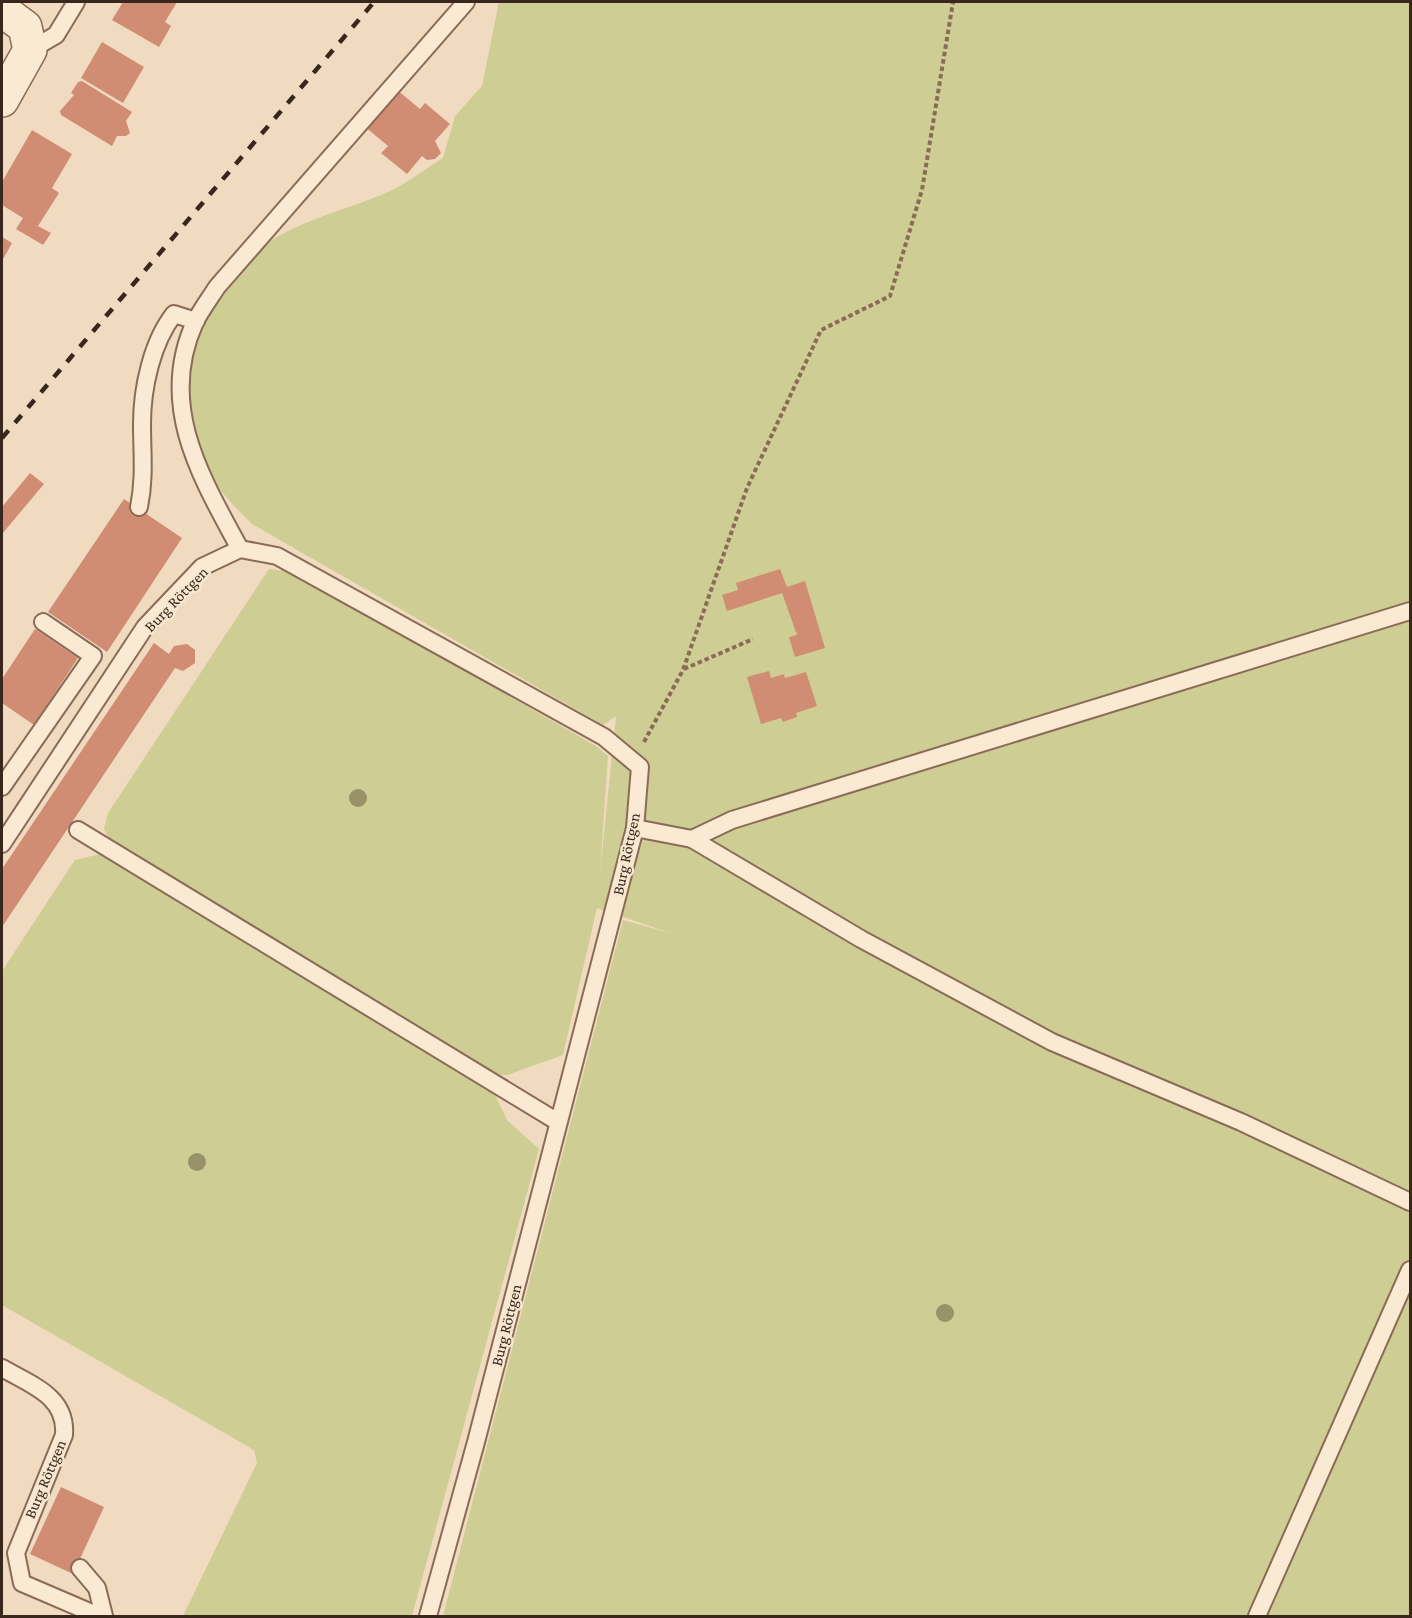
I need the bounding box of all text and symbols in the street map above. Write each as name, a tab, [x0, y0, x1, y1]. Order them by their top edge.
street label: Burg Röttgen	[141, 563, 212, 636]
street label: Burg Röttgen	[609, 811, 644, 897]
street label: Burg Röttgen	[488, 1282, 525, 1368]
street label: Burg Röttgen	[21, 1437, 70, 1521]

